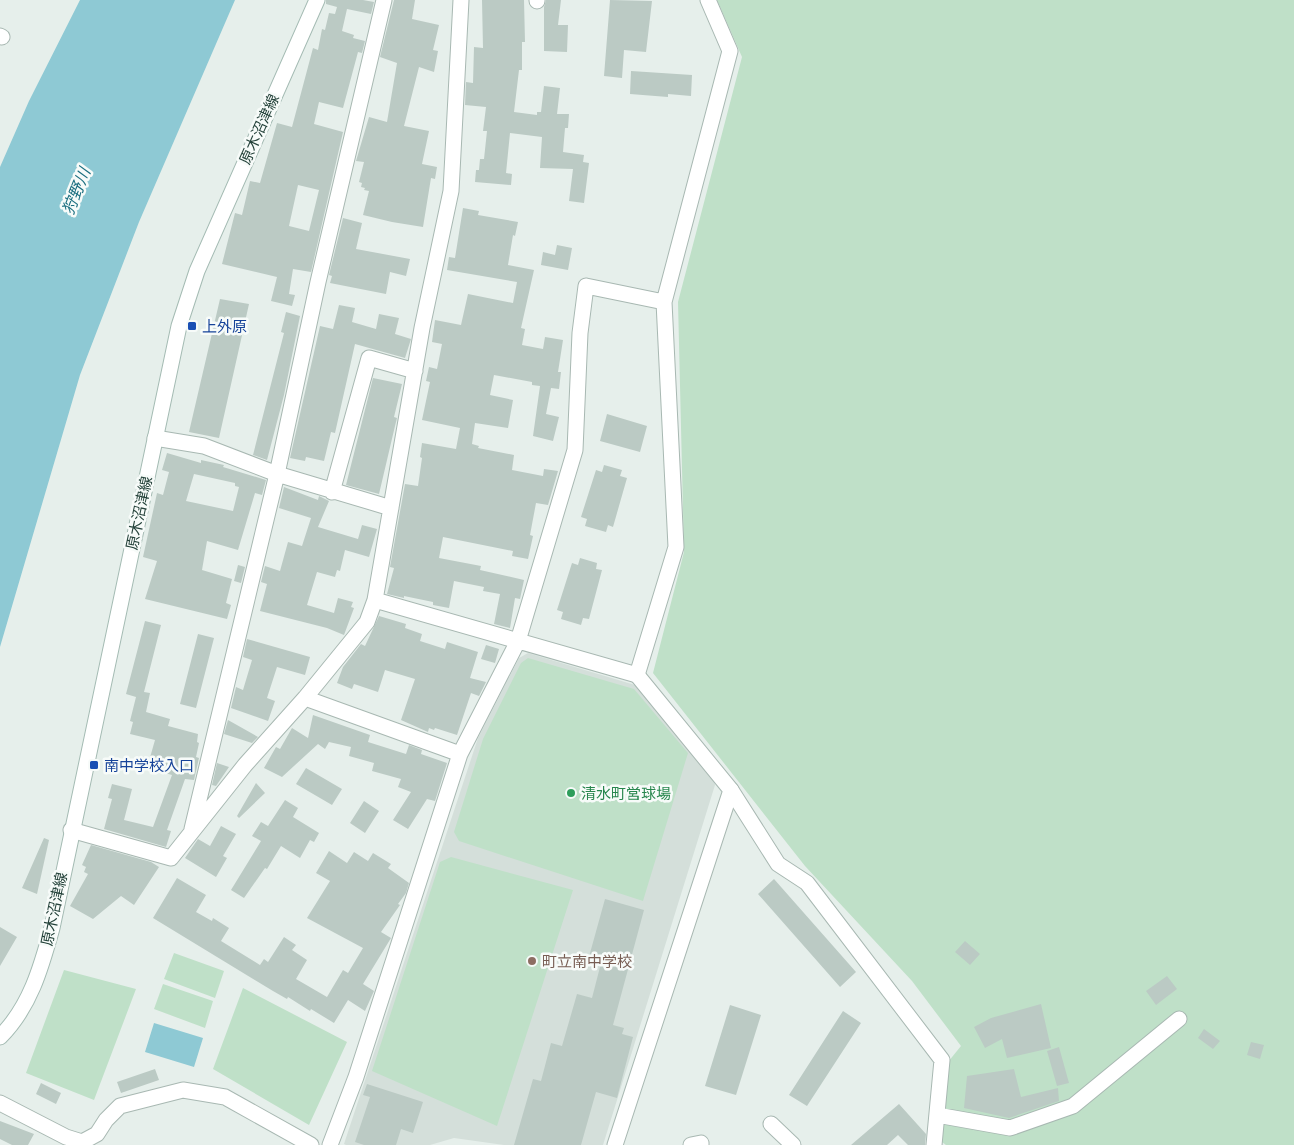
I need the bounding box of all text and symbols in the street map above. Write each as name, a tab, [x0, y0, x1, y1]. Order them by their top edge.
street label: 原木沼津線	[235, 91, 283, 167]
water label: 狩野川	[58, 163, 95, 217]
place label: 上外原	[202, 317, 247, 336]
marker: 上外原	[186, 320, 198, 332]
street label: 原木沼津線	[122, 474, 156, 552]
place label: 南中学校入口	[104, 756, 194, 775]
marker: 南中学校入口	[88, 759, 100, 771]
place label: 清水町営球場	[581, 784, 671, 803]
marker: 清水町営球場	[565, 787, 577, 799]
street label: 原木沼津線	[37, 870, 71, 948]
place label: 町立南中学校	[542, 952, 632, 971]
marker: 町立南中学校	[526, 955, 538, 967]

